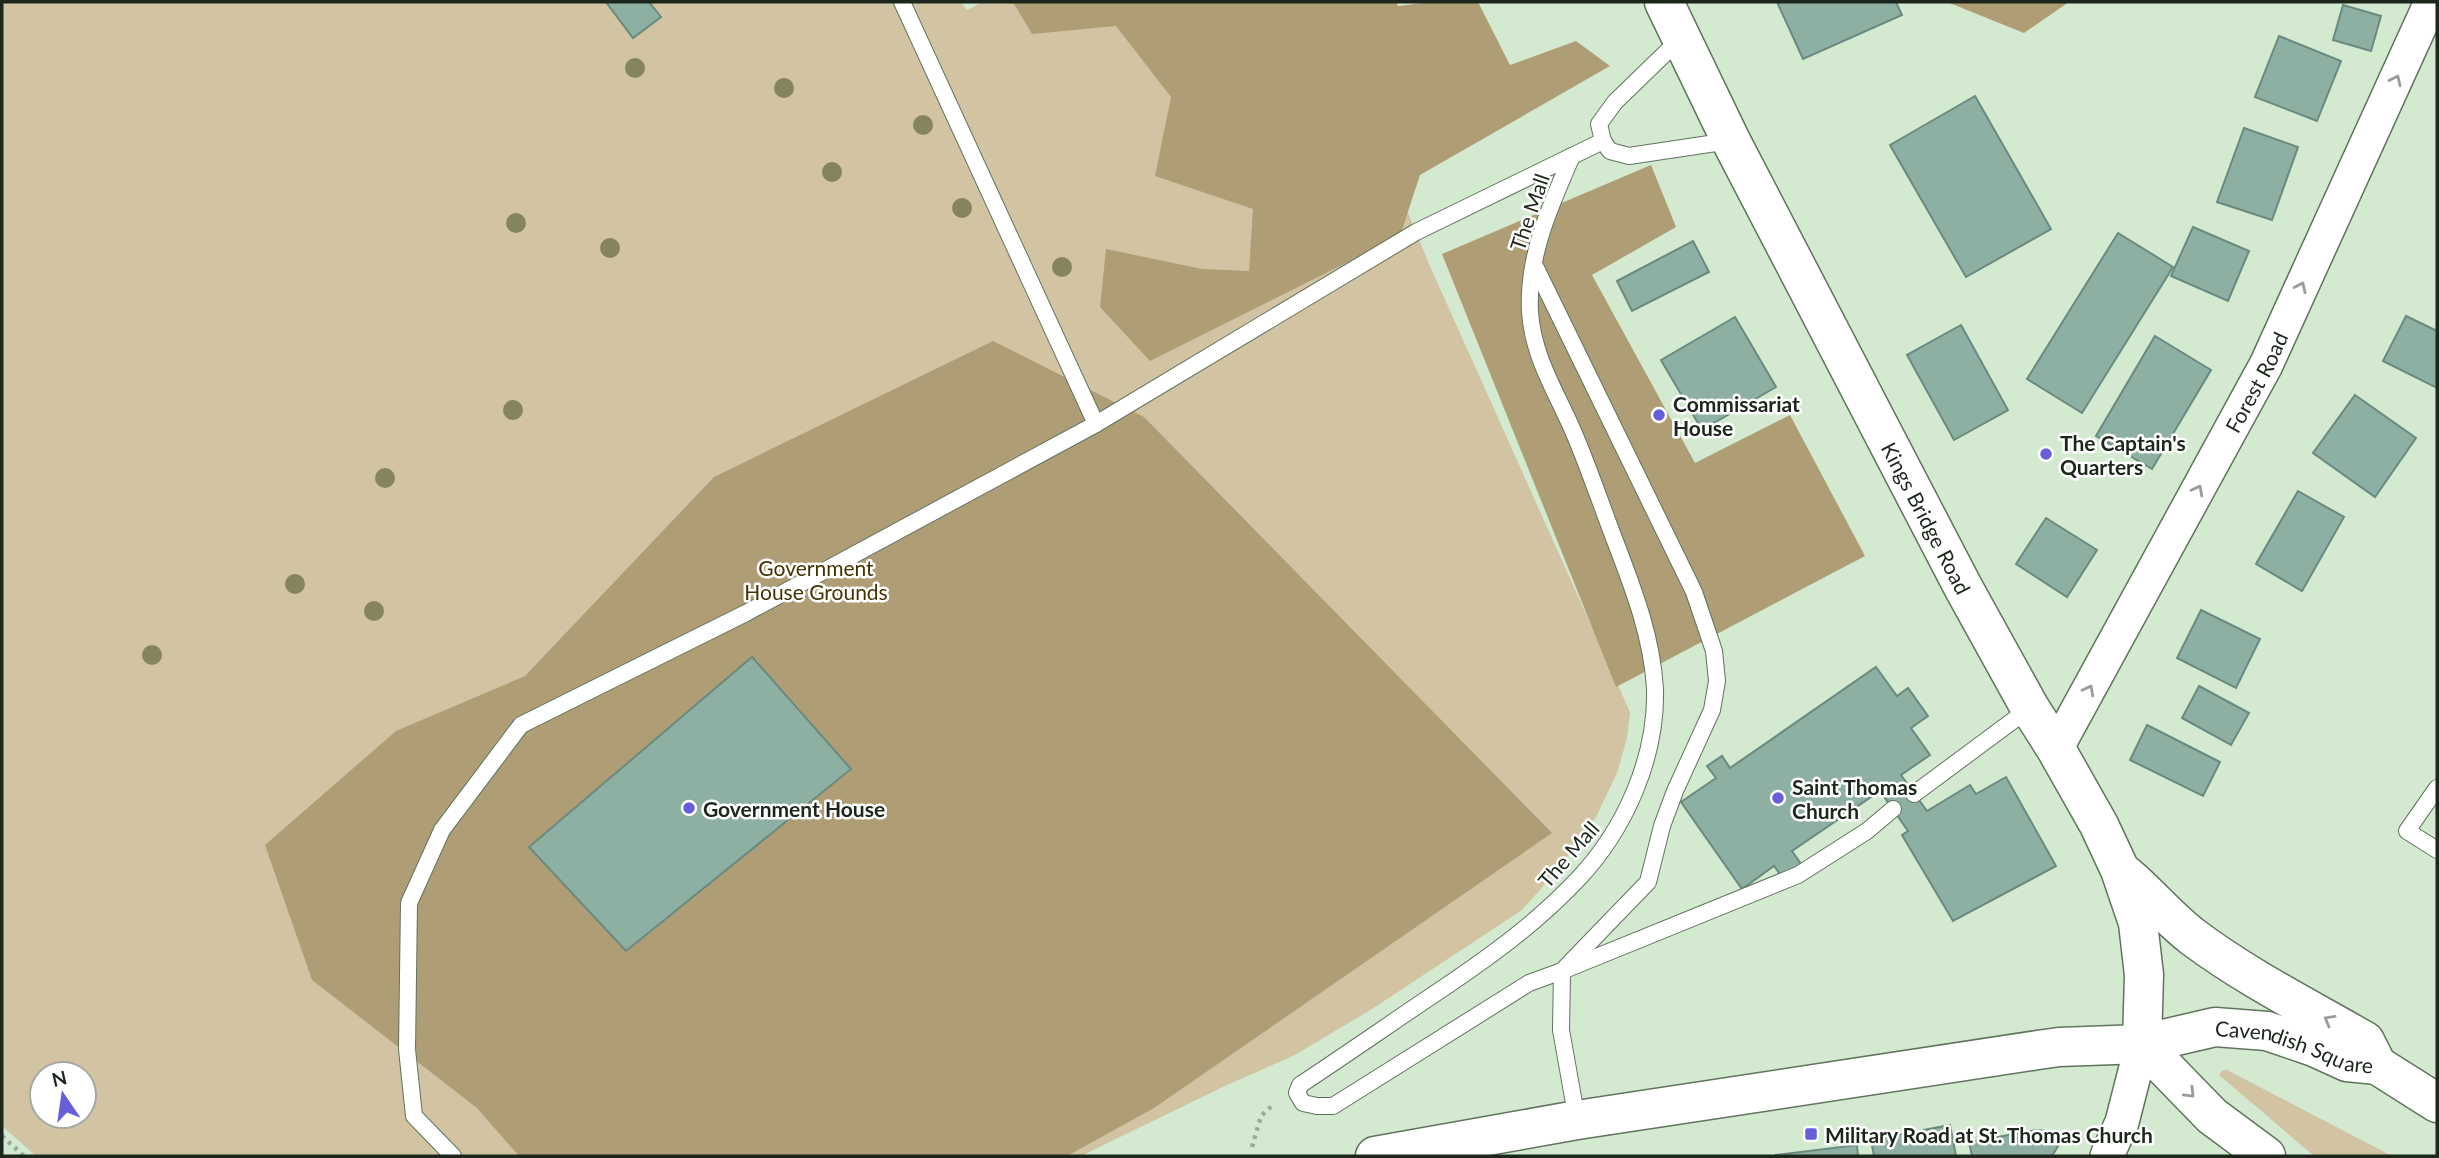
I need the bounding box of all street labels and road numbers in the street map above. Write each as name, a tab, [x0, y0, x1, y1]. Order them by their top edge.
street label: The Mall	[1504, 170, 1554, 254]
street label: Forest Road	[2219, 328, 2292, 436]
street label: Kings Bridge Road	[1877, 438, 1977, 598]
street label: The Mall	[1532, 816, 1604, 892]
street label: Cavendish Square	[2214, 1015, 2374, 1077]

